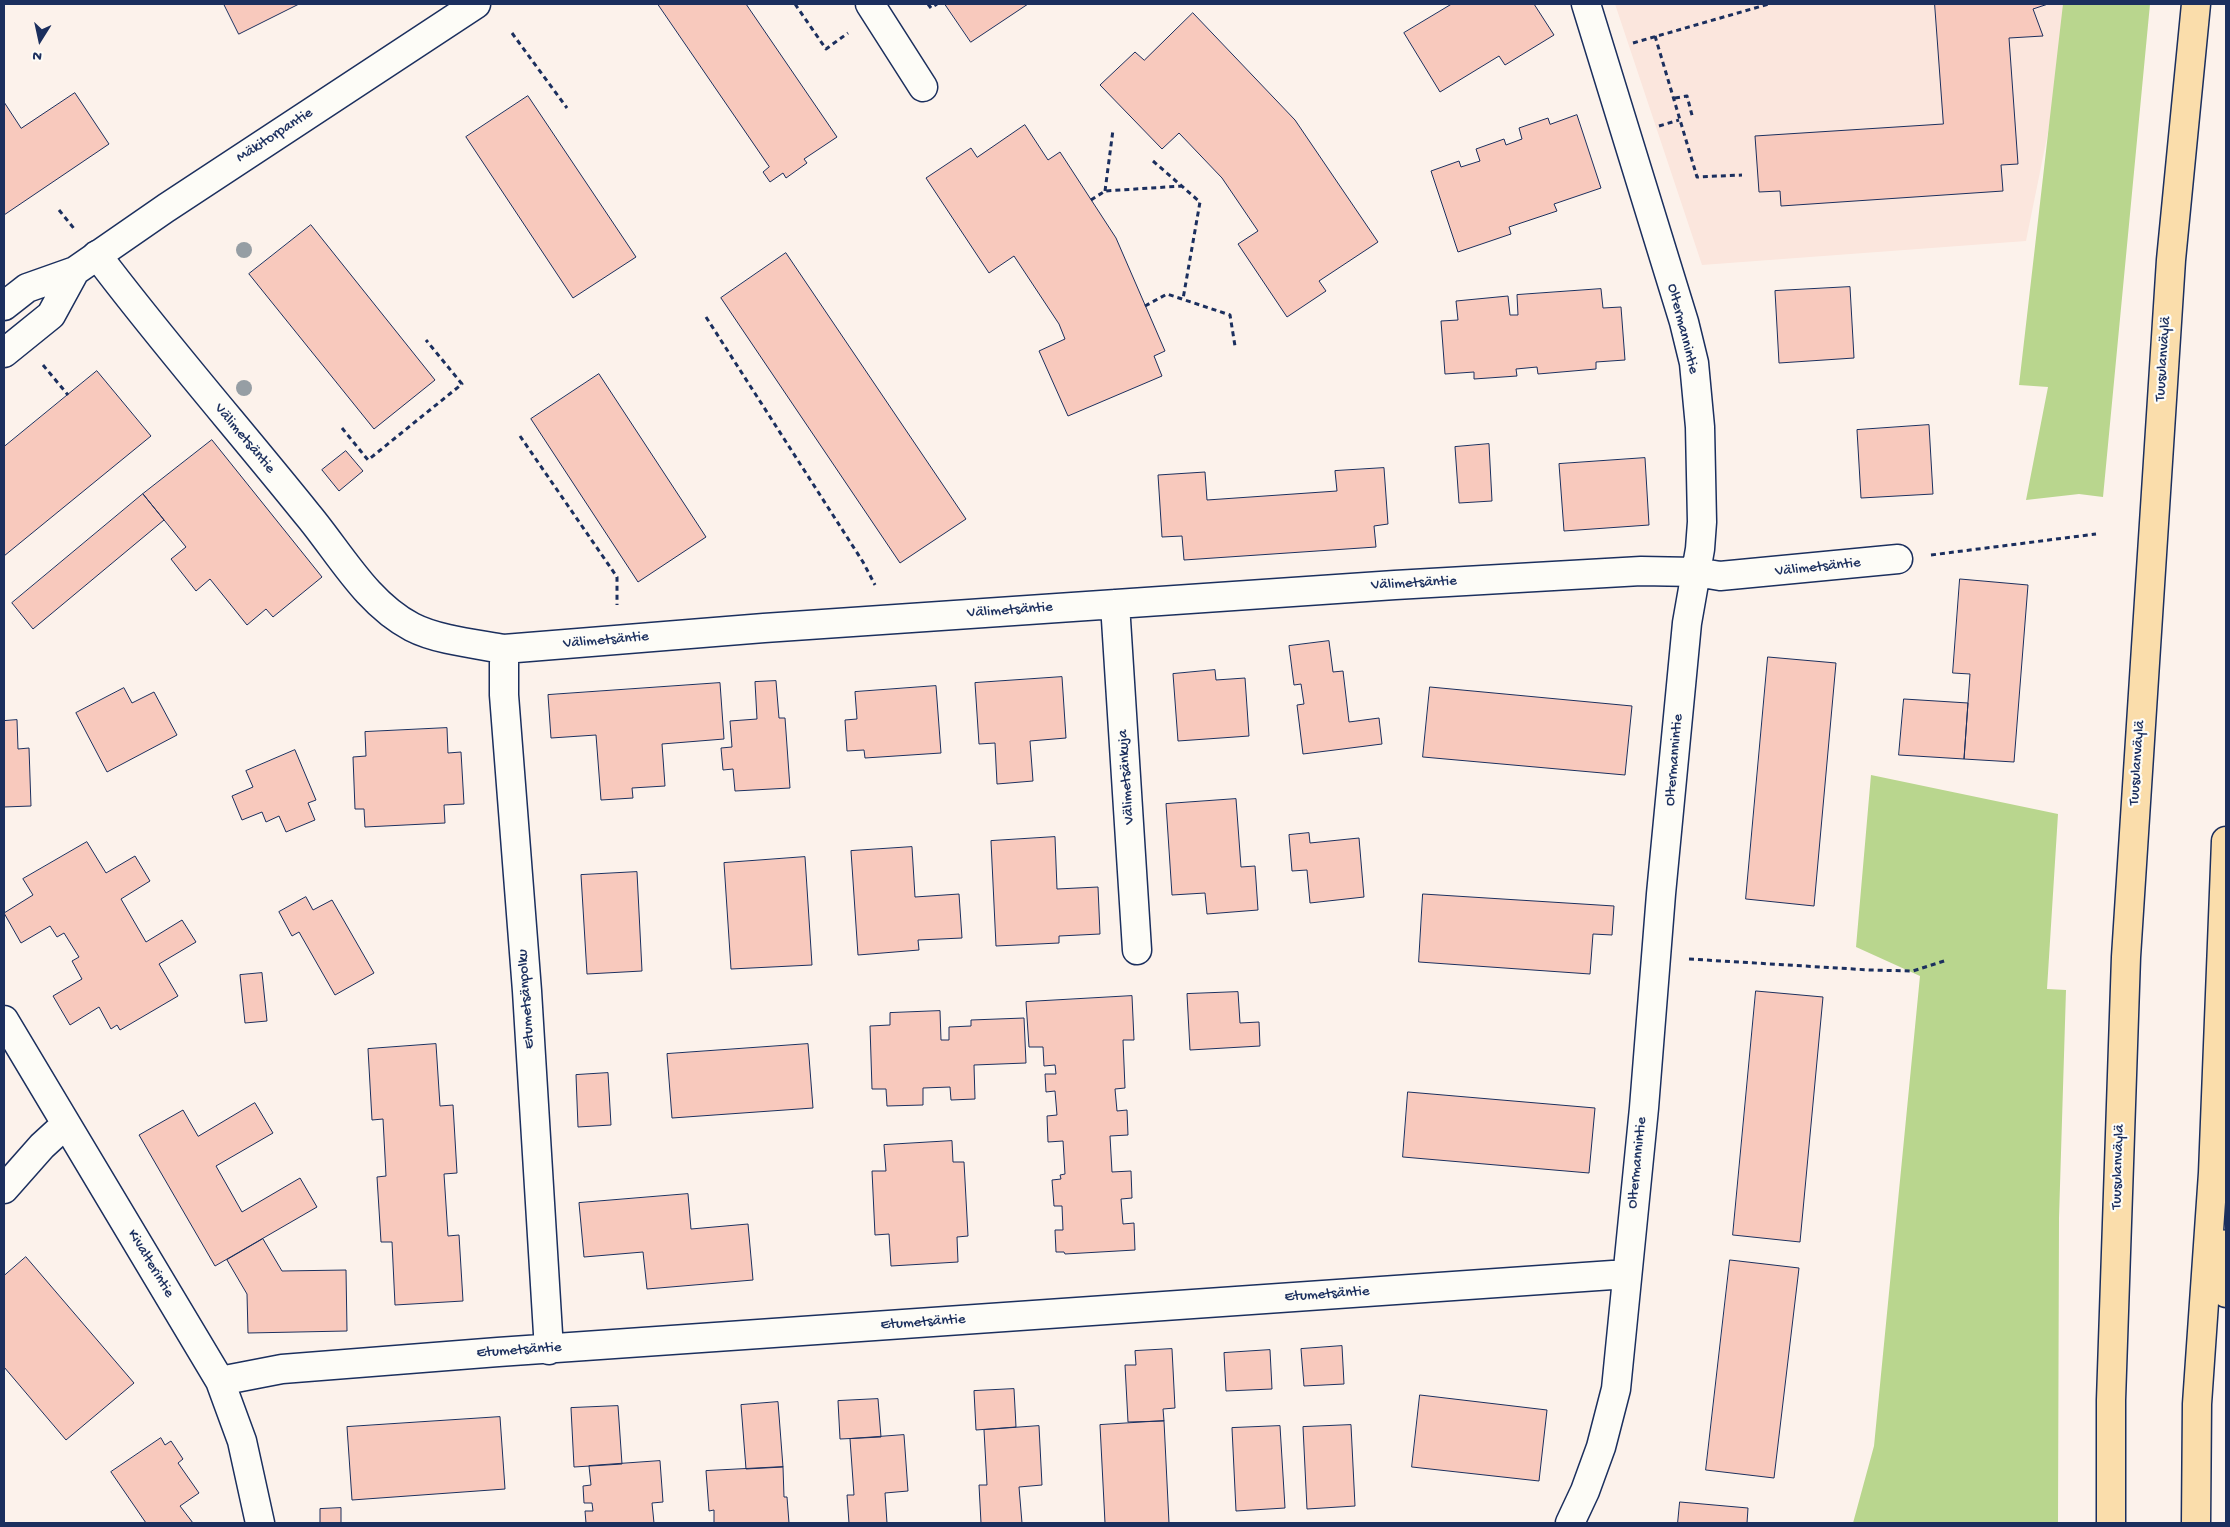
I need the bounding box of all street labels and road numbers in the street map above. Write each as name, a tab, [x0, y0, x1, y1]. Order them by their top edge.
street label: Mäkitorpantie	[233, 105, 317, 167]
street label: Oltermannintie	[1662, 282, 1702, 376]
street label: Tuusulanväylä	[2152, 316, 2176, 402]
street label: Välimetsäntie	[210, 400, 278, 478]
street label: Välimetsäntie	[1774, 555, 1862, 581]
street label: Välimetsäntie	[1371, 573, 1457, 595]
street label: Välimetsäntie	[967, 599, 1053, 623]
street label: Välimetsäntie	[562, 628, 650, 654]
street label: Oltermannintie	[1662, 713, 1688, 807]
street label: Tuusulanväylä	[2126, 720, 2150, 806]
street label: Välimetsänkuja	[1115, 729, 1139, 825]
street label: Etumetsänpolku	[515, 948, 539, 1050]
street label: Oltermannintie	[1624, 1116, 1652, 1210]
street label: Tuusulanväylä	[2109, 1124, 2129, 1210]
street label: Kivalterintie	[123, 1227, 177, 1301]
street label: Etumetsäntie	[1284, 1283, 1370, 1307]
street label: Etumetsäntie	[880, 1311, 966, 1335]
street label: Etumetsäntie	[476, 1339, 562, 1363]

